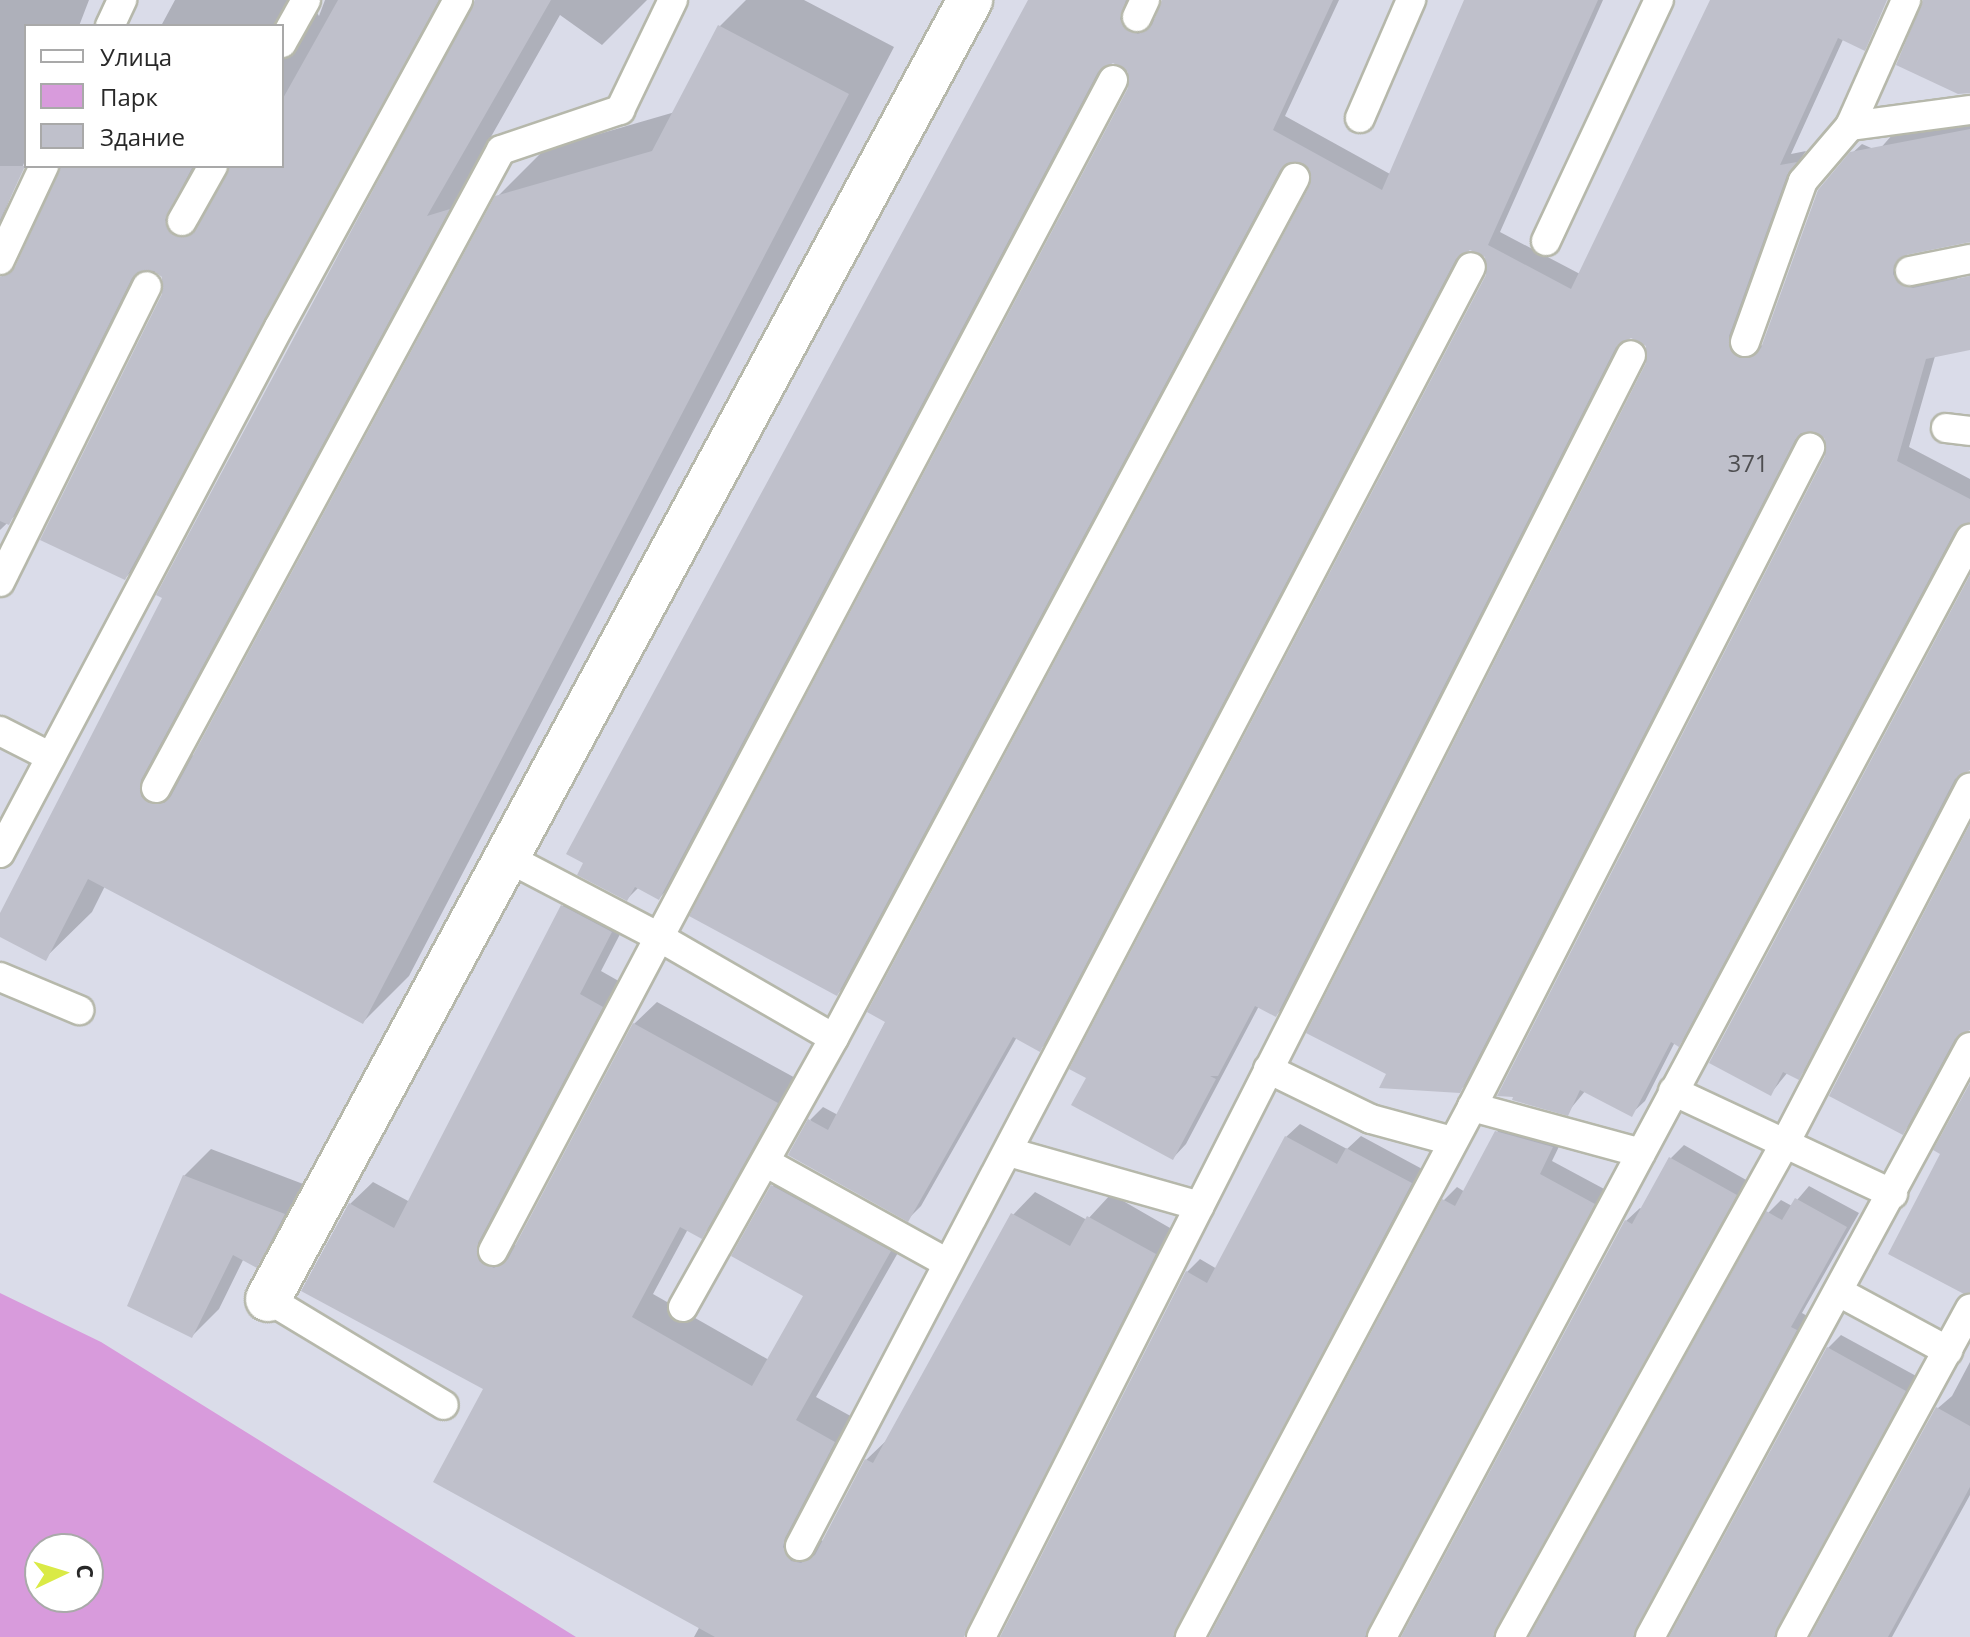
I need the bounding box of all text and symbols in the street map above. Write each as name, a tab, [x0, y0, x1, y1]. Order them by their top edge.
legend	[24, 24, 284, 168]
text: Улица	[100, 40, 172, 73]
text: Парк	[100, 80, 158, 113]
text: Здание	[100, 120, 185, 153]
house number: 371	[1727, 449, 1769, 477]
north arrow	[24, 1533, 104, 1613]
text: С	[70, 1563, 101, 1580]

